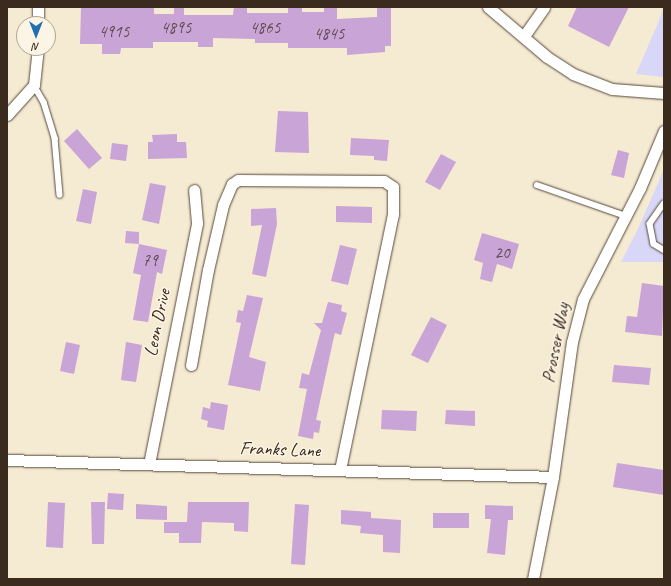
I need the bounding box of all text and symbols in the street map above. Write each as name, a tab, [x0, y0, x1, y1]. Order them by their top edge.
north arrow	[16, 16, 56, 56]
house number: 4895	[161, 18, 191, 38]
house number: 4865	[250, 18, 280, 38]
house number: 4915	[99, 22, 129, 42]
house number: 4845	[314, 24, 344, 44]
text: N	[33, 40, 39, 54]
house number: 20	[494, 243, 510, 263]
house number: 79	[142, 251, 158, 271]
street label: Leon Drive	[140, 287, 176, 359]
street label: Prosser Way	[537, 301, 575, 385]
street label: Franks Lane	[239, 437, 321, 463]

